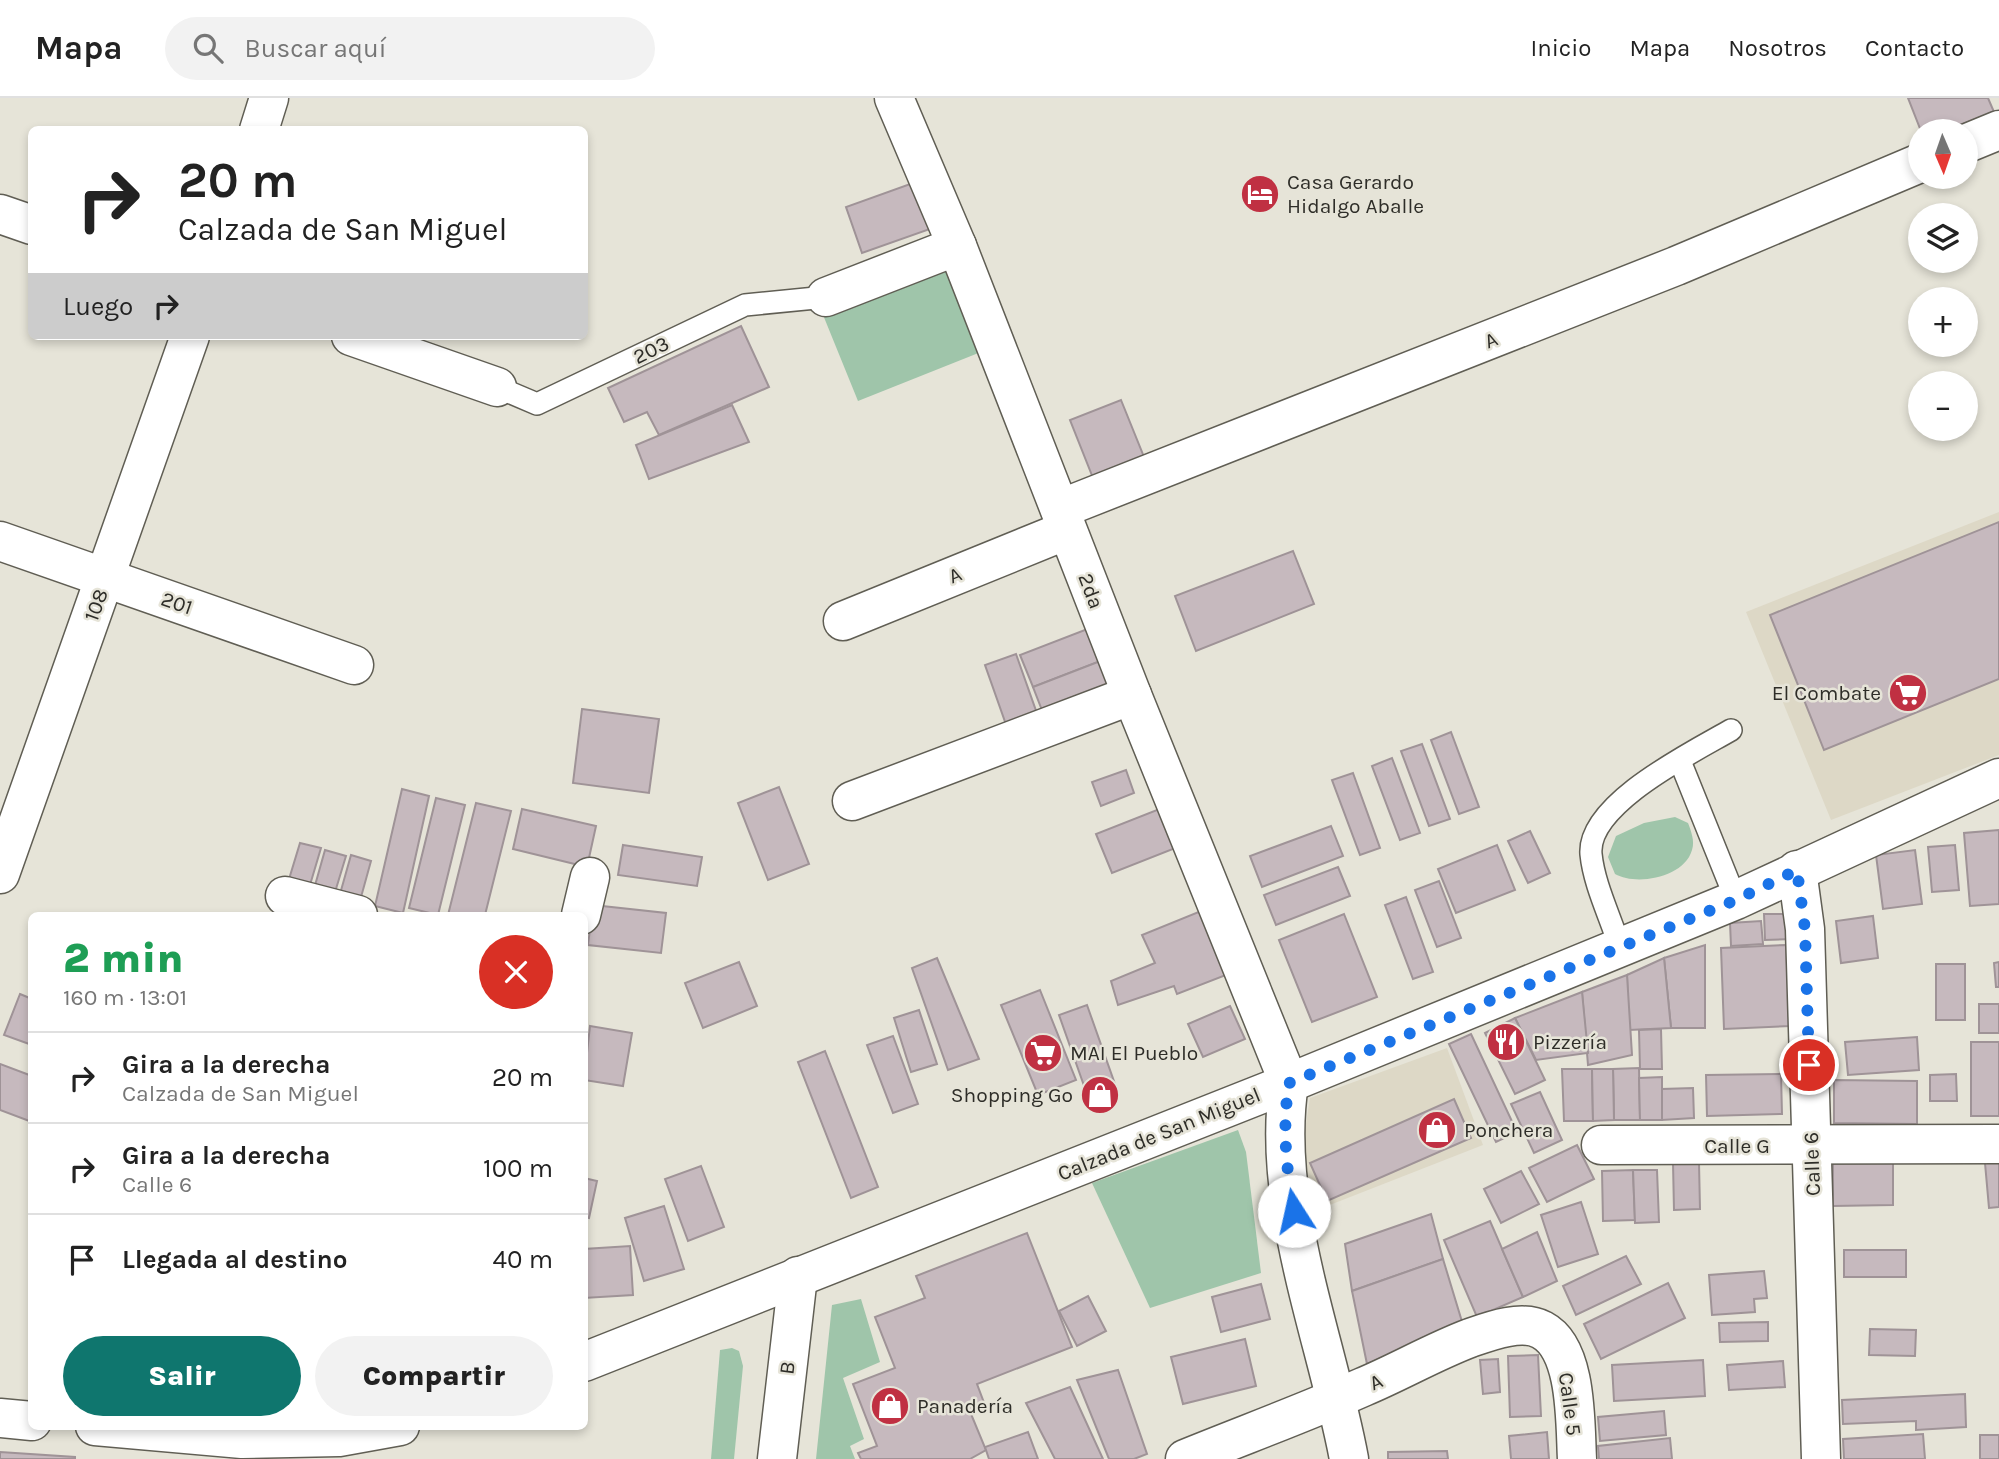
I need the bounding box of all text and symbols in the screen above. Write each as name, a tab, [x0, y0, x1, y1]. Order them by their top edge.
search box	[165, 17, 655, 80]
text: Mapa	[35, 29, 123, 67]
icon: search	[189, 29, 227, 67]
text: Buscar aquí	[245, 33, 386, 64]
text: Inicio	[1530, 34, 1591, 62]
text: Mapa	[1629, 34, 1690, 62]
text: Nosotros	[1728, 34, 1827, 62]
text: Contacto	[1865, 34, 1964, 62]
north arrow	[1908, 119, 1978, 189]
map controls	[1908, 119, 1978, 441]
text: 20 m	[178, 152, 298, 209]
icon: right	[63, 154, 154, 245]
place label: Casa Gerardo Hidalgo Aballe	[1287, 170, 1424, 218]
hotel icon: Casa Gerardo Hidalgo Aballe	[1239, 173, 1281, 215]
button: layers	[1908, 203, 1978, 273]
text: Calzada de San Miguel	[178, 211, 508, 248]
icon: right	[147, 287, 185, 325]
button: +	[1908, 287, 1978, 357]
text: Luego	[63, 291, 133, 322]
street label: A	[1481, 327, 1501, 353]
street label: 203	[629, 331, 673, 369]
button: −	[1908, 371, 1978, 441]
street label: A	[945, 562, 965, 588]
street label: 2da	[1073, 570, 1109, 612]
street label: 108	[79, 586, 113, 624]
street label: 201	[158, 587, 196, 619]
supermarket icon: El Combate	[1887, 672, 1929, 714]
place label: El Combate	[1772, 681, 1881, 705]
text: 2 min	[63, 933, 183, 983]
button: close	[479, 935, 553, 1009]
text: 160 m · 13:01	[63, 984, 187, 1011]
restaurant icon: Pizzería	[1485, 1021, 1527, 1063]
place label: Pizzería	[1533, 1030, 1607, 1054]
supermarket icon: MAI El Pueblo	[1022, 1032, 1064, 1074]
pin	[1779, 1035, 1839, 1095]
place label: MAI El Pueblo	[1070, 1041, 1198, 1065]
icon: arrive	[1790, 1046, 1828, 1084]
text: Gira a la derecha	[122, 1049, 331, 1080]
icon: right	[63, 1059, 101, 1097]
text: 20 m	[492, 1062, 553, 1093]
shop icon: Shopping Go	[1079, 1074, 1121, 1116]
text: Calzada de San Miguel	[122, 1080, 359, 1107]
street label: Calzada de San Miguel	[1054, 1082, 1264, 1186]
place label: Shopping Go	[951, 1083, 1073, 1107]
shop icon: Ponchera	[1416, 1109, 1458, 1151]
place label: Ponchera	[1464, 1118, 1553, 1142]
street label: Calle 6	[1799, 1132, 1825, 1196]
street label: Calle G	[1704, 1134, 1770, 1158]
text: Gira a la derecha	[122, 1140, 331, 1171]
icon: right	[63, 1150, 101, 1188]
text: 100 m	[483, 1153, 553, 1184]
text: Calle 6	[122, 1171, 192, 1198]
position arrow	[1257, 1174, 1331, 1248]
icon: arrive	[63, 1241, 101, 1279]
text: Llegada al destino	[122, 1244, 348, 1275]
text: 40 m	[493, 1244, 553, 1275]
button: Salir	[63, 1336, 301, 1416]
button: Compartir	[315, 1336, 553, 1416]
street label: B	[774, 1360, 800, 1376]
street label: A	[1366, 1369, 1386, 1395]
street label: Calle 5	[1554, 1371, 1586, 1437]
shop icon: Panadería	[869, 1385, 911, 1427]
place label: Panadería	[917, 1394, 1013, 1418]

